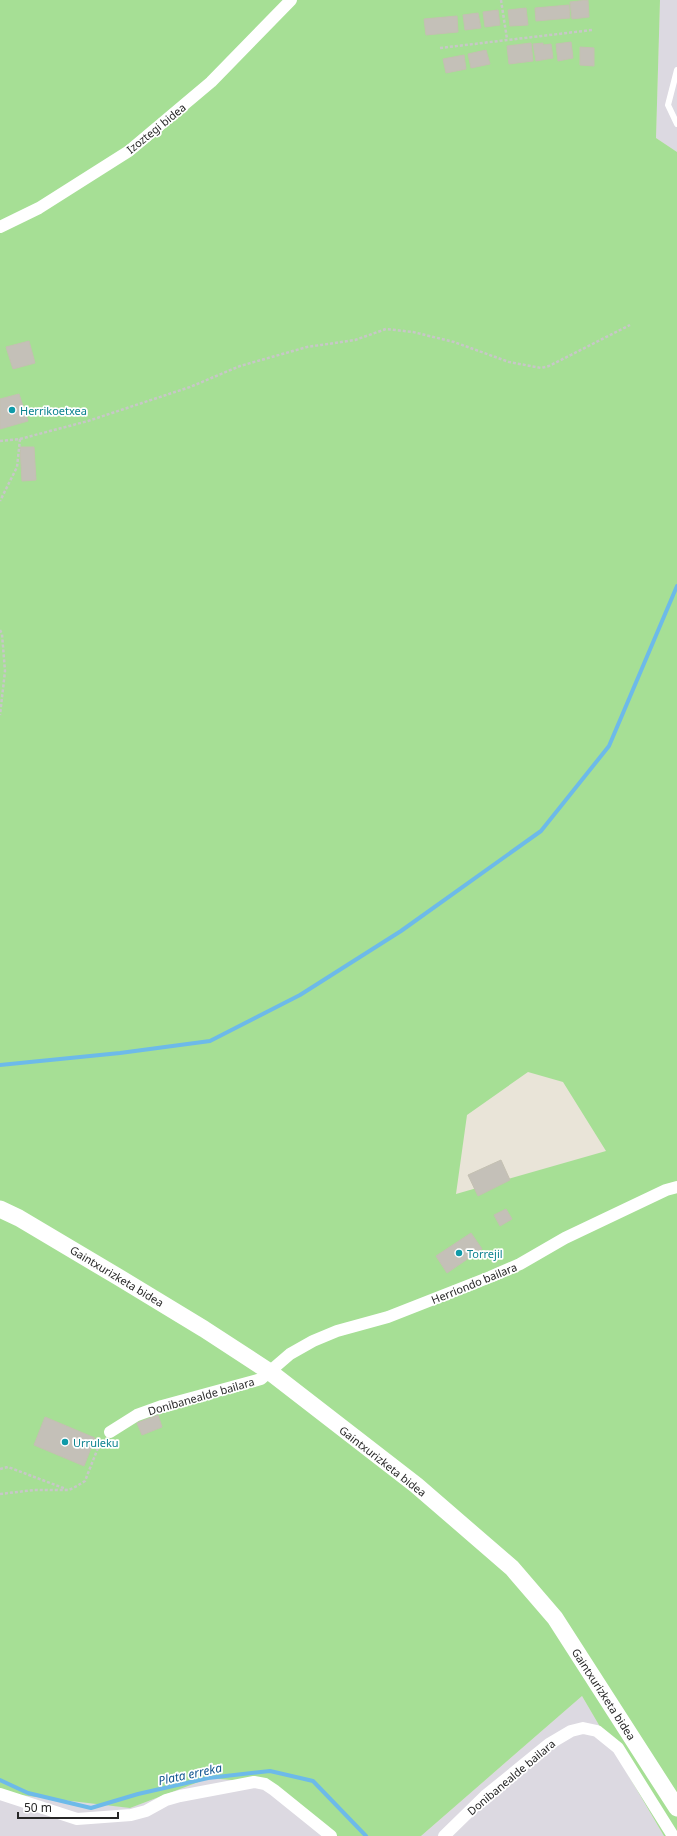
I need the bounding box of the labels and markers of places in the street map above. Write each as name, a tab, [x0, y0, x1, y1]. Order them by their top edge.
place label: Herrikoetxea	[20, 403, 87, 418]
marker: Herrikoetxea	[7, 405, 17, 415]
place label: Torrejil	[467, 1246, 503, 1261]
marker: Torrejil	[454, 1248, 464, 1258]
place label: Urruleku	[73, 1435, 119, 1450]
marker: Urruleku	[60, 1437, 70, 1447]

